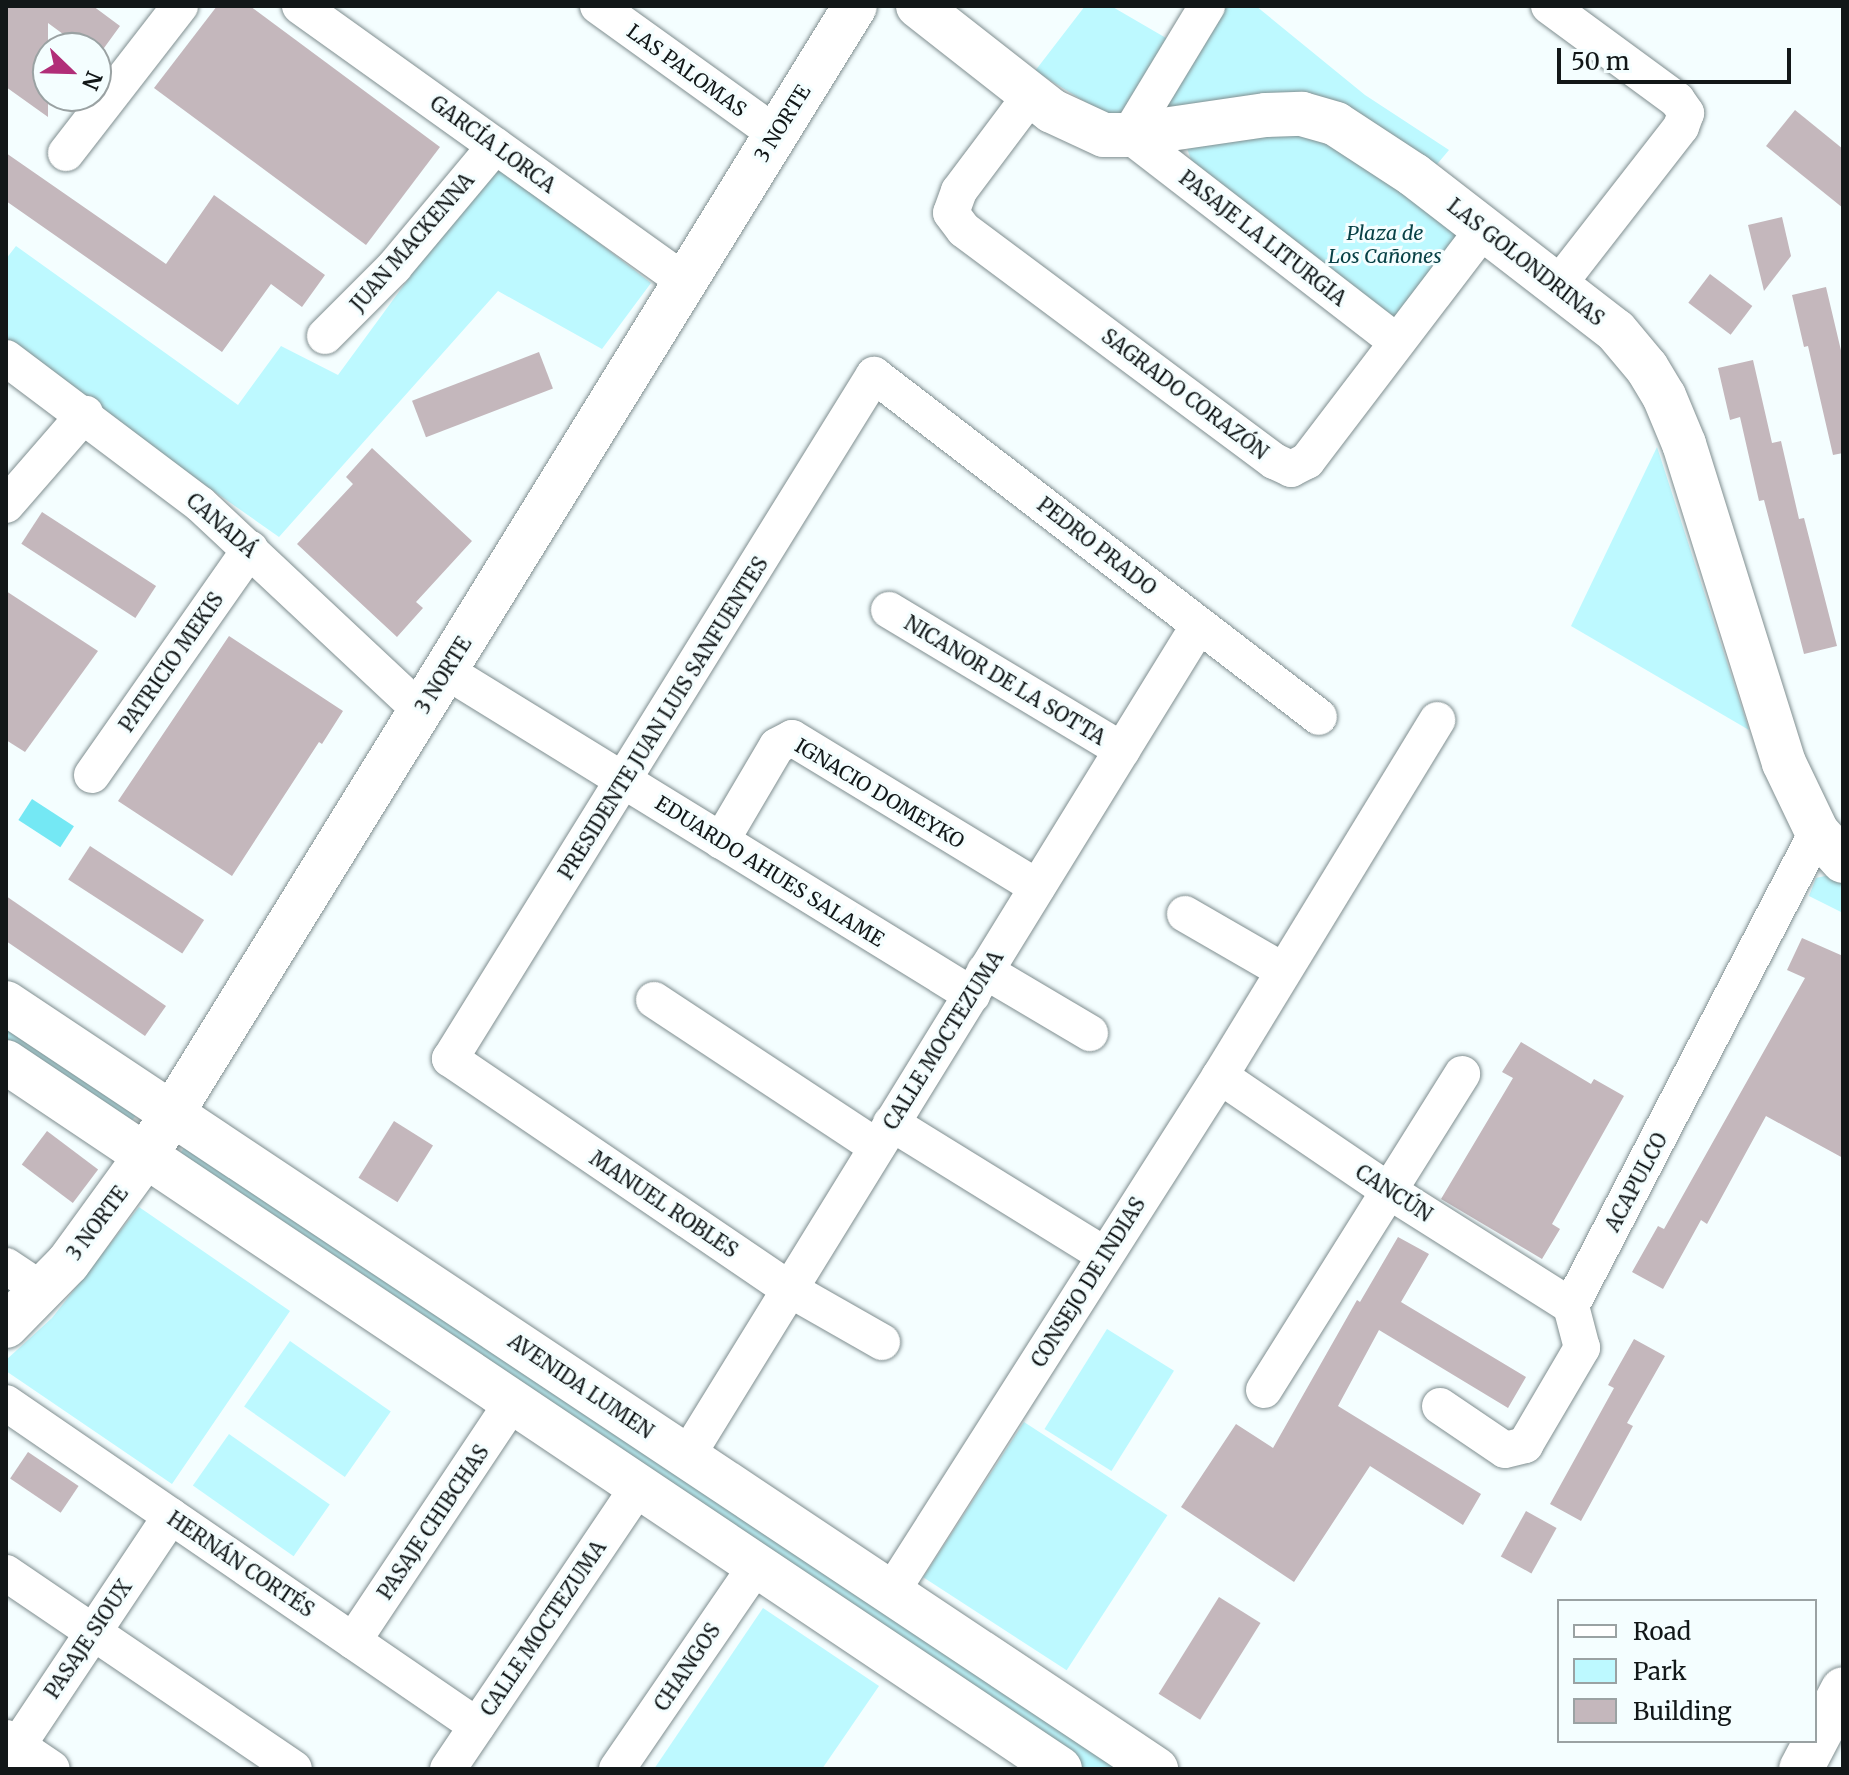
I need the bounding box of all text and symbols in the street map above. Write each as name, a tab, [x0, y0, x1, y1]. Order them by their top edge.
street label: LAS PALOMAS	[623, 19, 751, 121]
north arrow	[32, 32, 112, 112]
scale bar	[1561, 32, 1795, 82]
text: 50 m	[1571, 46, 1630, 77]
text: N	[76, 67, 109, 94]
street label: 3 NORTE	[749, 80, 815, 166]
street label: GARCÍA LORCA	[426, 91, 560, 197]
street label: PASAJE LA LITURGIA	[1175, 165, 1351, 311]
street label: JUAN MACKENNA	[345, 168, 479, 316]
street label: LAS GOLONDRINAS	[1443, 193, 1609, 331]
park label: Plaza de Los Cañones	[1328, 221, 1442, 268]
street label: SAGRADO CORAZÓN	[1097, 324, 1273, 464]
street label: CANADÁ	[182, 488, 262, 562]
street label: PEDRO PRADO	[1033, 492, 1161, 600]
street label: PRESIDENTE JUAN LUIS SANFUENTES	[553, 552, 773, 884]
street label: PATRICIO MEKIS	[114, 588, 228, 736]
street label: NICANOR DE LA SOTTA	[900, 610, 1110, 750]
street label: 3 NORTE	[410, 632, 476, 718]
street label: IGNACIO DOMEYKO	[791, 733, 969, 853]
street label: EDUARDO AHUES SALAME	[651, 791, 889, 951]
street label: CALLE MOCTEZUMA	[878, 946, 1008, 1134]
street label: ACAPULCO	[1600, 1129, 1672, 1235]
street label: MANUEL ROBLES	[586, 1146, 742, 1262]
street label: CANCÚN	[1351, 1159, 1437, 1227]
street label: 3 NORTE	[62, 1181, 132, 1265]
street label: CONSEJO DE INDIAS	[1026, 1193, 1150, 1371]
street label: AVENIDA LUMEN	[504, 1329, 658, 1443]
street label: PASAJE CHIBCHAS	[372, 1440, 494, 1604]
street label: HERNÁN CORTÉS	[163, 1506, 319, 1622]
street label: CALLE MOCTEZUMA	[475, 1536, 611, 1720]
street label: PASAJE SIOUX	[40, 1575, 136, 1703]
legend	[1557, 1599, 1817, 1743]
text: Road	[1633, 1616, 1691, 1647]
street label: CHANGOS	[649, 1619, 725, 1715]
text: Park	[1633, 1656, 1686, 1687]
text: Building	[1633, 1696, 1732, 1727]

